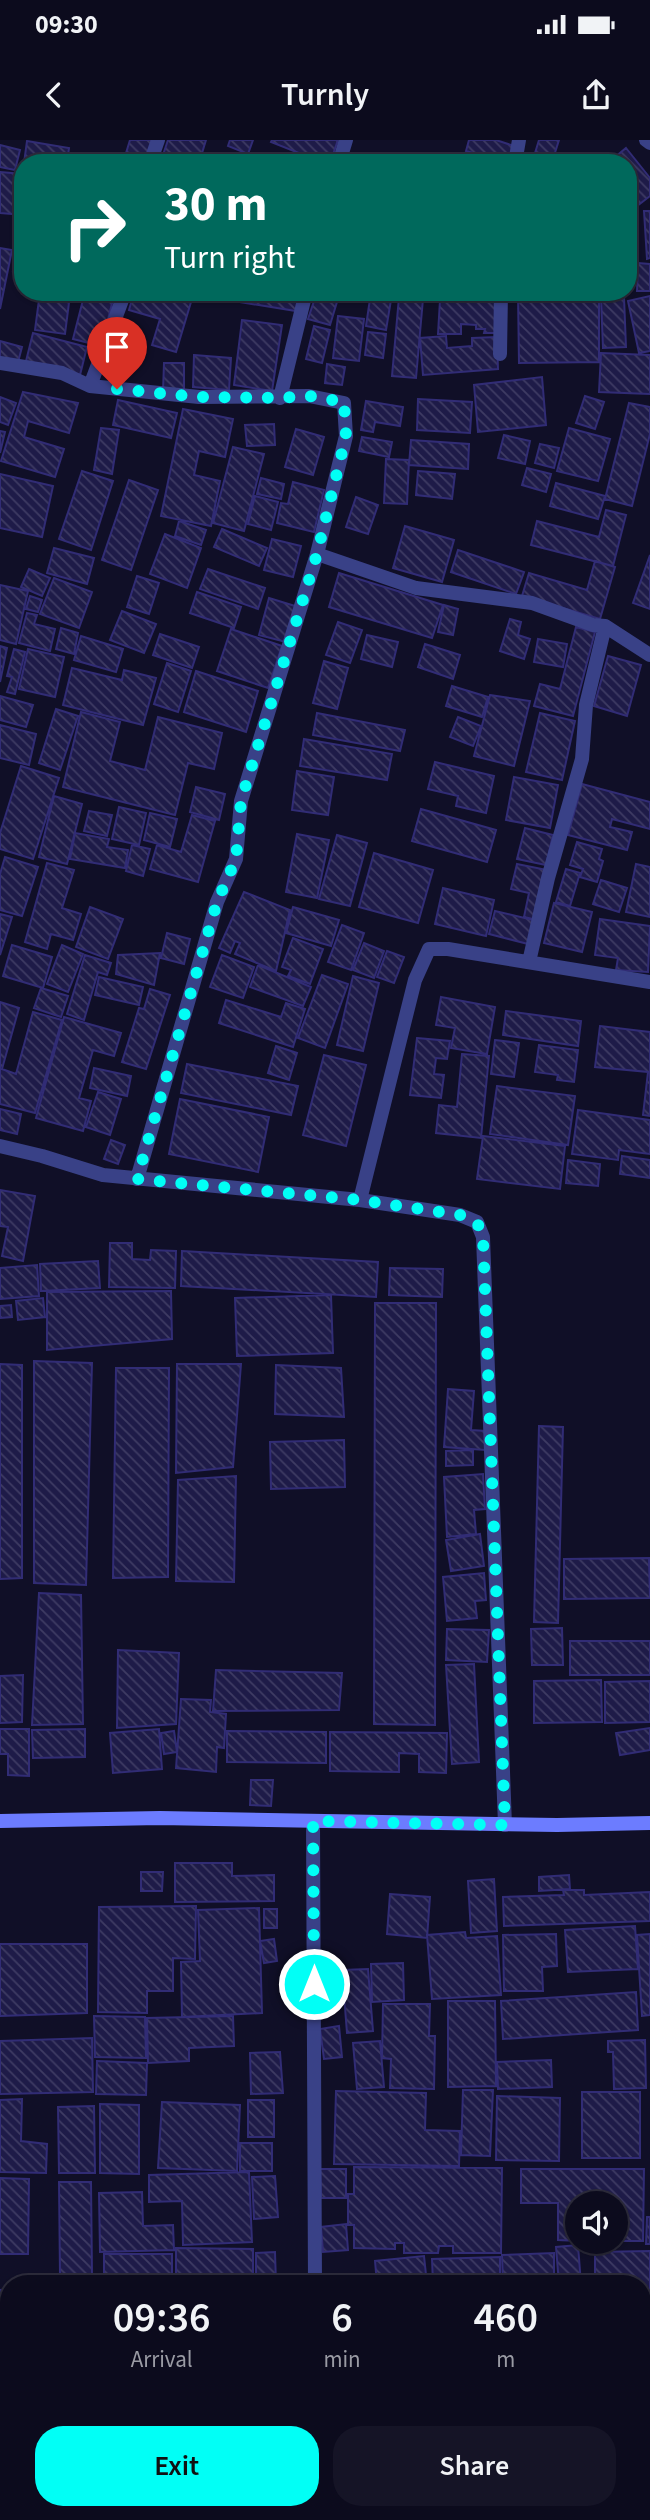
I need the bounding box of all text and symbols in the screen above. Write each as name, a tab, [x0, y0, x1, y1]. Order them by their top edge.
text: 09:30	[35, 6, 98, 43]
text: Turnly	[281, 72, 369, 118]
icon: back	[35, 76, 73, 114]
icon: share	[577, 76, 615, 114]
text: 30 m	[164, 170, 268, 240]
icon: right	[49, 182, 140, 273]
text: Turn right	[164, 235, 295, 281]
pin	[87, 317, 147, 389]
icon: arrive	[98, 328, 136, 366]
position arrow	[277, 1947, 351, 2021]
map controls	[565, 2191, 628, 2254]
button: sound	[565, 2191, 628, 2254]
text: 09:36	[113, 2288, 211, 2348]
text: 6	[331, 2288, 353, 2348]
text: 460	[474, 2288, 538, 2348]
text: Arrival	[131, 2343, 193, 2376]
text: min	[323, 2343, 361, 2376]
text: m	[496, 2343, 515, 2376]
button: Exit	[35, 2426, 319, 2506]
button: Share	[333, 2426, 616, 2506]

